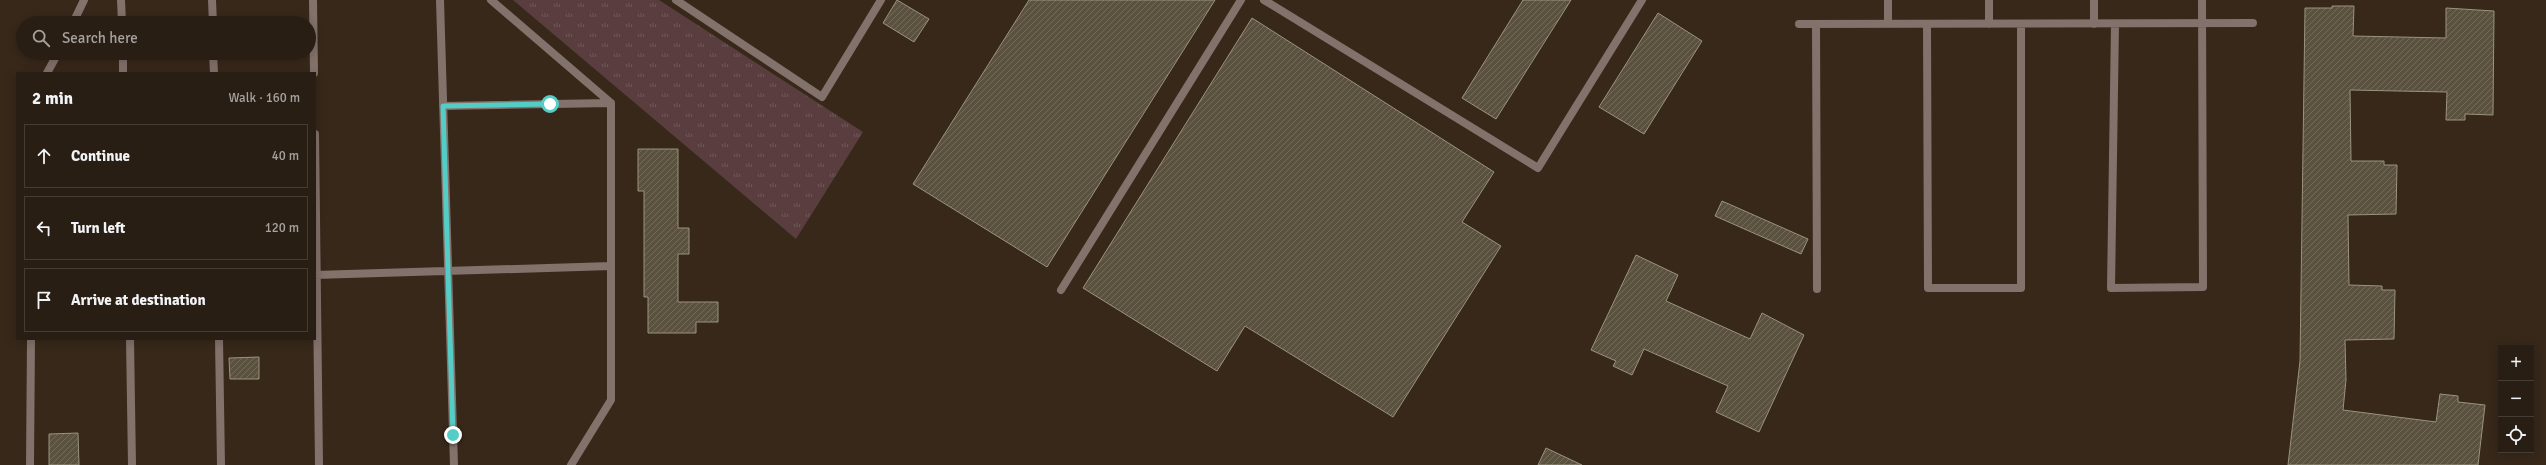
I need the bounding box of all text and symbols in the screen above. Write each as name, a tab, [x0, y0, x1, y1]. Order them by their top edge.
search box	[16, 16, 316, 60]
icon: search	[30, 27, 52, 49]
text: Search here	[62, 29, 138, 47]
text: 2 min	[32, 88, 73, 109]
text: Walk · 160 m	[229, 90, 300, 106]
route start	[541, 95, 559, 113]
icon: ahead	[33, 145, 55, 167]
text: Continue	[71, 147, 130, 165]
text: 40 m	[272, 148, 299, 164]
icon: left	[33, 217, 55, 239]
text: Turn left	[71, 219, 125, 237]
text: 120 m	[265, 220, 299, 236]
icon: arrive	[33, 289, 55, 311]
text: Arrive at destination	[71, 291, 206, 309]
map controls	[2498, 345, 2534, 453]
button: +	[2498, 345, 2534, 381]
button: −	[2498, 381, 2534, 417]
button: locate	[2498, 417, 2534, 453]
route end	[444, 426, 462, 444]

